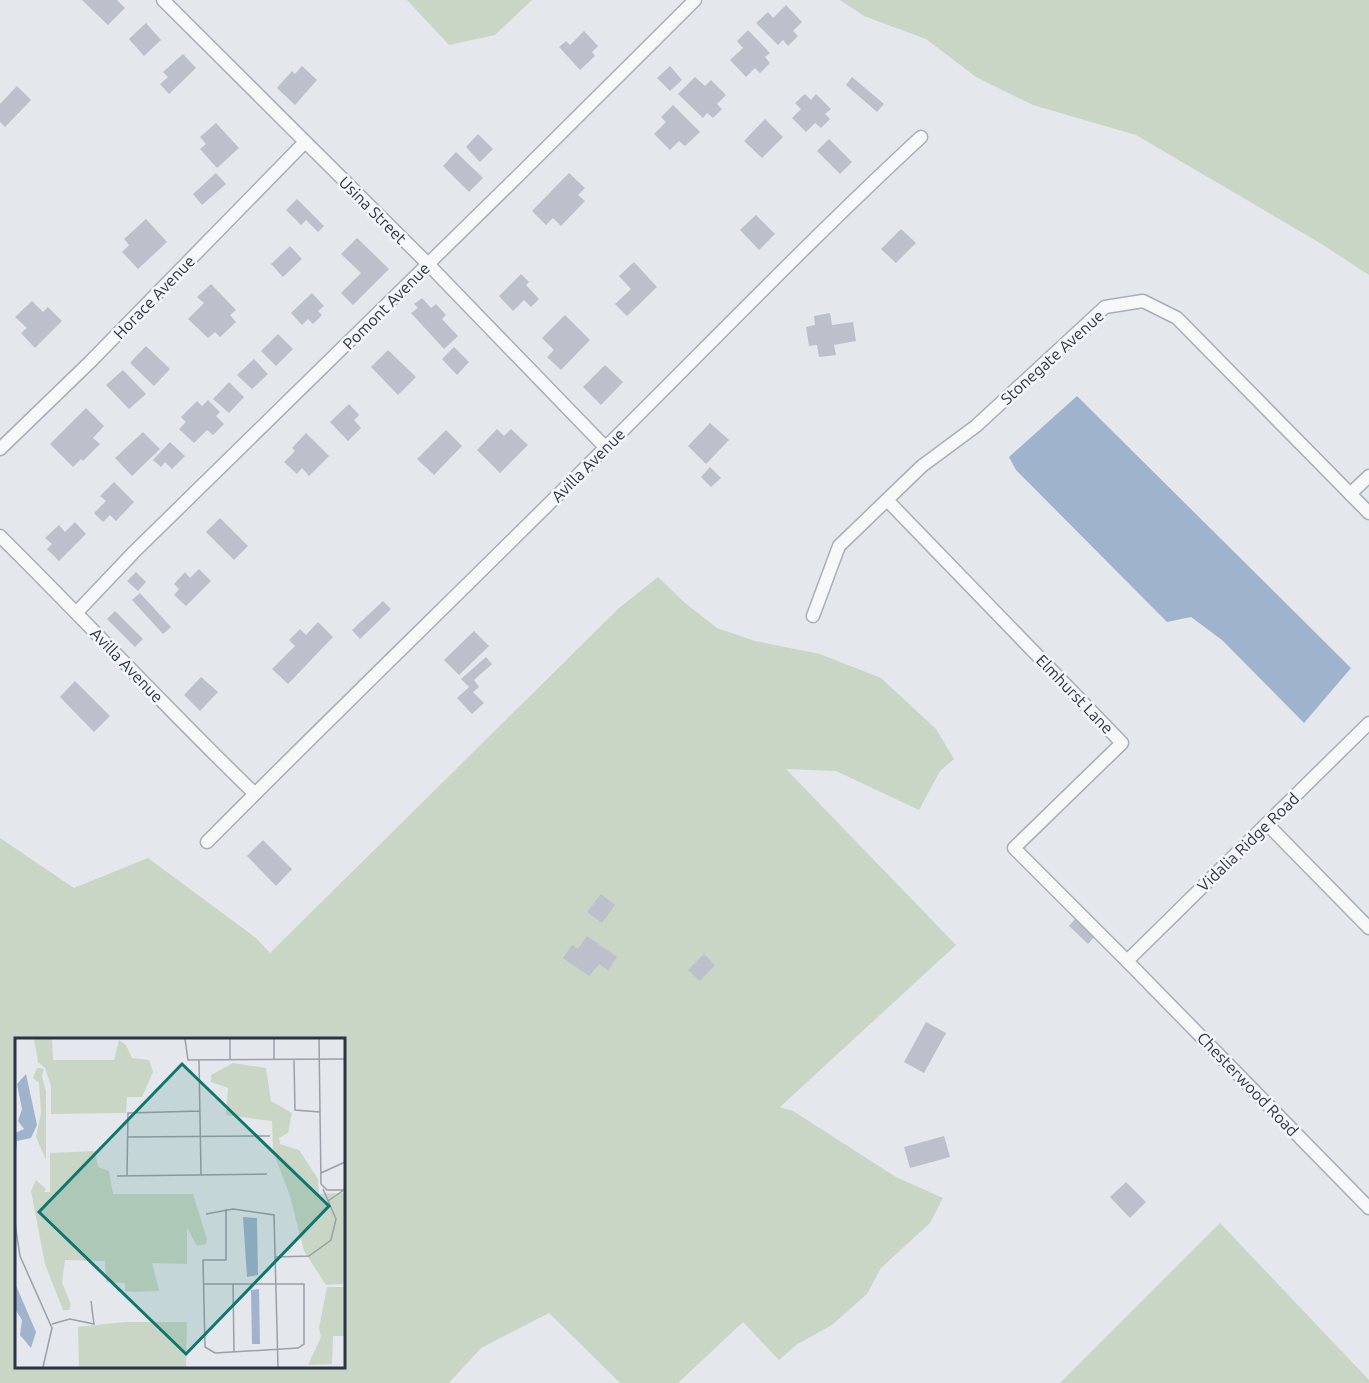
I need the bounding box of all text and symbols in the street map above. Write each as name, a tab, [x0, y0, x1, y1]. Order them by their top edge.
street label: Usina Street	[336, 173, 411, 248]
street label: Horace Avenue	[110, 252, 198, 342]
street label: Pomont Avenue	[339, 259, 433, 353]
street label: Stonegate Avenue	[997, 306, 1107, 408]
street label: Avilla Avenue	[548, 425, 628, 505]
street label: Avilla Avenue	[87, 624, 167, 706]
street label: Elmhurst Lane	[1033, 651, 1117, 737]
street label: Vidalia Ridge Road	[1194, 789, 1302, 895]
street label: Chesterwood Road	[1194, 1028, 1302, 1140]
inset map	[15, 1038, 345, 1368]

